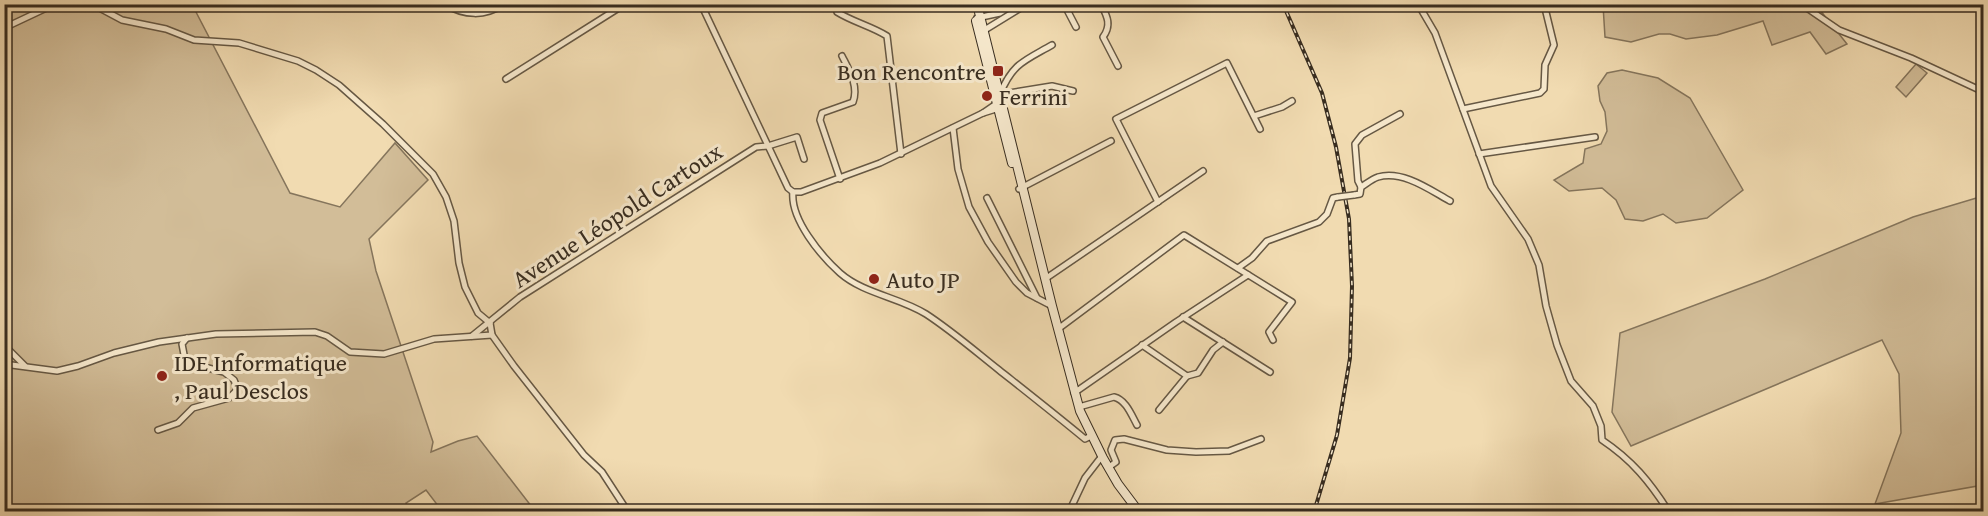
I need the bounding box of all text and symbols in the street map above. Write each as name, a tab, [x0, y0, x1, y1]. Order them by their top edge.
place label: Bon Rencontre	[837, 54, 986, 89]
marker: Bon Rencontre	[991, 64, 1005, 78]
place label: Ferrini	[999, 79, 1068, 114]
marker: Ferrini	[980, 89, 994, 103]
street label: Avenue Léopold Cartoux	[505, 133, 730, 296]
place label: Auto JP	[886, 262, 960, 297]
marker: Auto JP	[867, 272, 881, 286]
place label: IDE Informatique , Paul Desclos	[174, 345, 347, 408]
marker: IDE Informatique , Paul Desclos	[155, 369, 169, 383]

